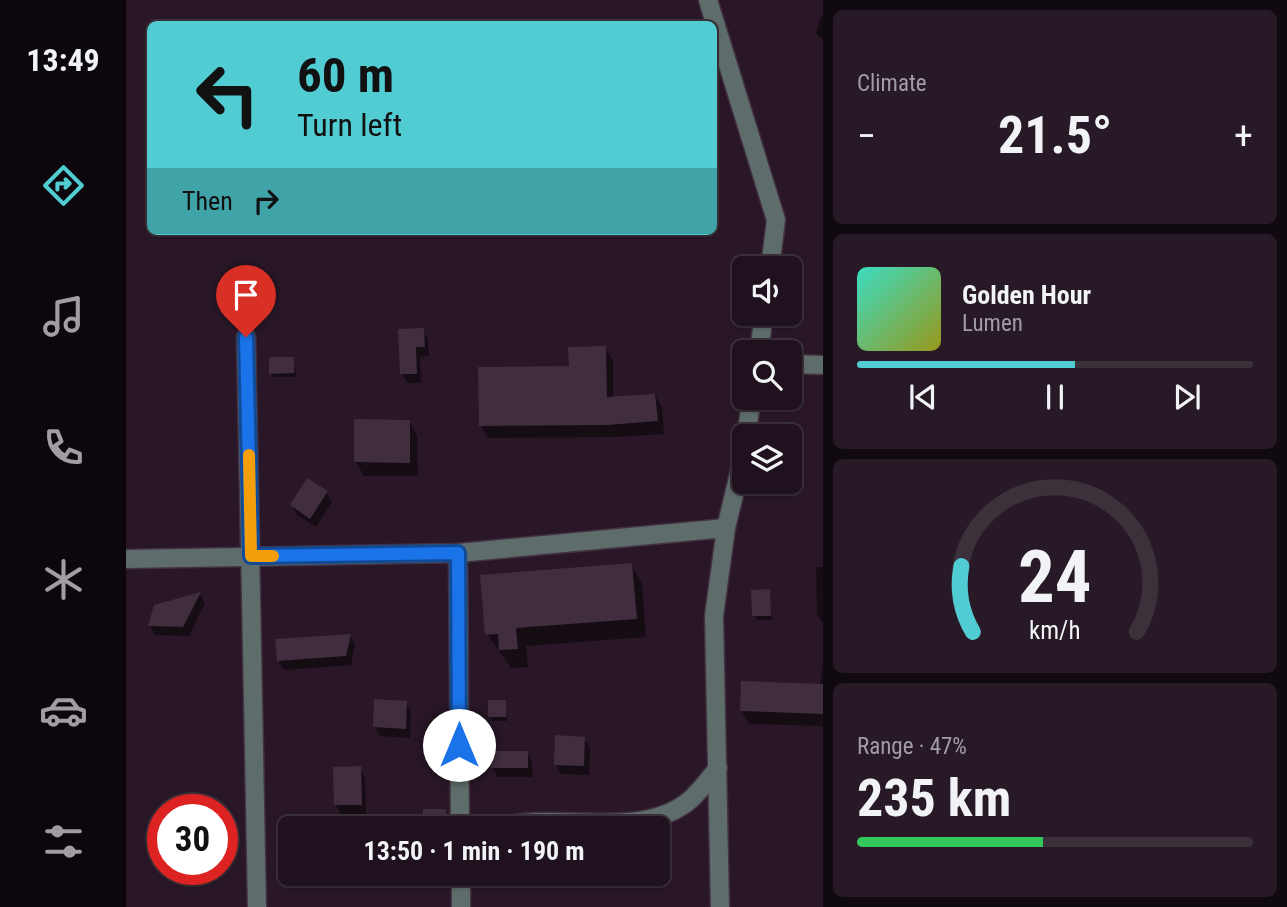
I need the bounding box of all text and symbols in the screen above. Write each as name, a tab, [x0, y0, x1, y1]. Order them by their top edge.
text: 13:49	[26, 41, 100, 79]
text: 60 m	[297, 47, 394, 104]
icon: left	[182, 49, 273, 140]
text: Climate	[857, 70, 927, 97]
text: 21.5°	[998, 105, 1112, 166]
text: Turn left	[297, 106, 402, 144]
text: −	[857, 114, 876, 158]
text: +	[1234, 114, 1253, 158]
icon: directions	[39, 161, 88, 210]
icon: right	[247, 182, 285, 220]
text: Then	[182, 186, 233, 216]
map controls	[732, 256, 802, 494]
button: sound	[732, 256, 802, 326]
pin	[216, 265, 276, 337]
icon: arrive	[227, 276, 265, 314]
text: Golden Hour	[962, 280, 1091, 310]
icon: music	[39, 292, 88, 341]
text: Lumen	[962, 310, 1023, 337]
button: search	[732, 340, 802, 410]
icon: previous	[904, 378, 942, 416]
icon: pause	[1036, 378, 1074, 416]
icon: next	[1168, 378, 1206, 416]
icon: phone	[39, 423, 88, 472]
button: layers	[732, 424, 802, 494]
text: 24	[1018, 534, 1092, 620]
icon: climate	[39, 555, 88, 604]
text: km/h	[1029, 615, 1081, 644]
icon: car	[39, 686, 88, 735]
position arrow	[422, 708, 496, 782]
text: Range · 47%	[857, 733, 967, 760]
text: 235 km	[857, 768, 1011, 829]
speed limit sign: 30	[147, 794, 238, 885]
icon: filters	[39, 817, 88, 866]
text: 13:50 · 1 min · 190 m	[364, 836, 584, 866]

